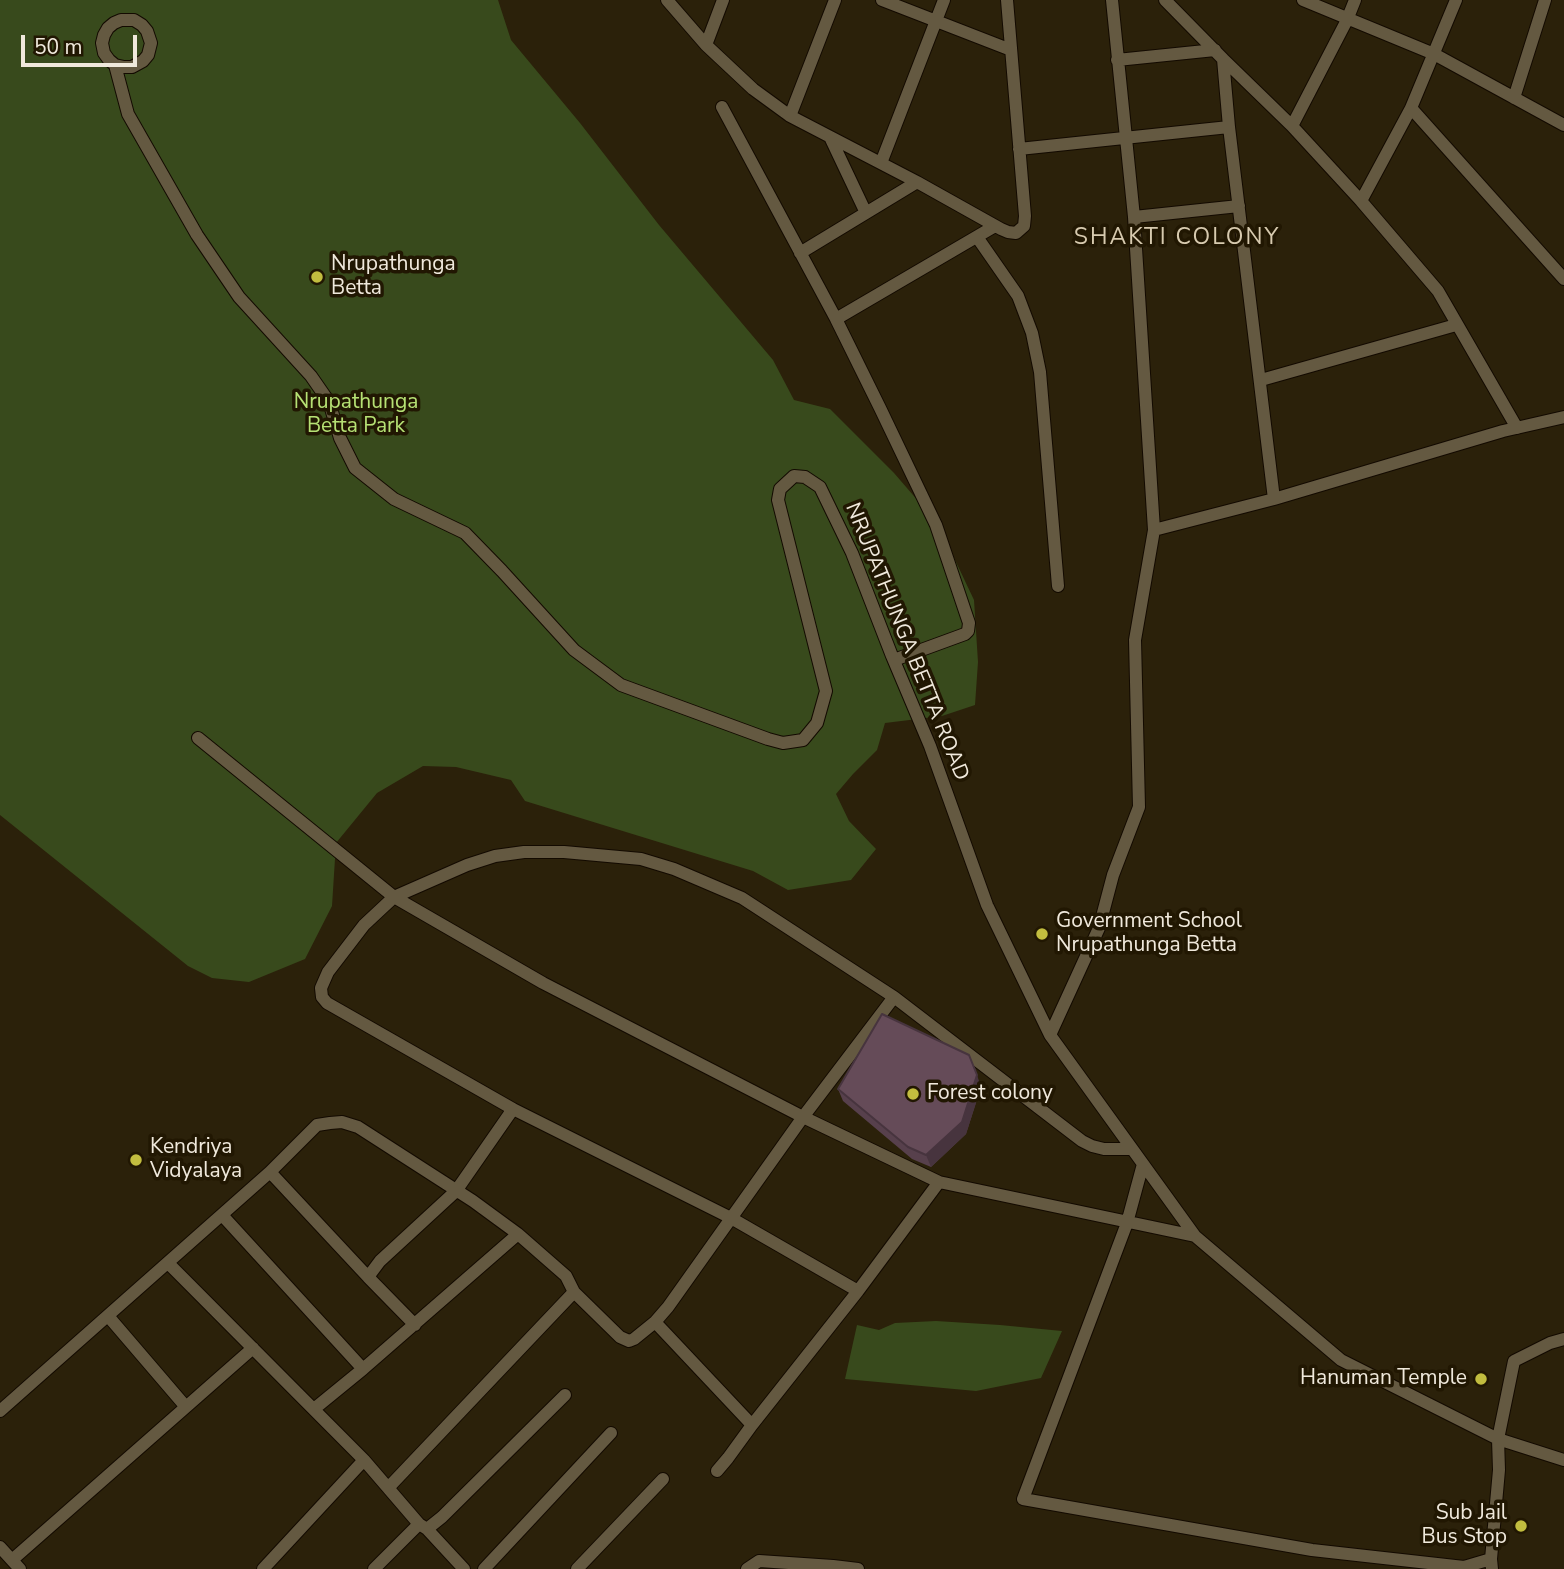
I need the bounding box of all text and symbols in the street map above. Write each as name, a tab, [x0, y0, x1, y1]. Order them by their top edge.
scale bar	[24, 21, 140, 65]
text: 50 m	[34, 33, 83, 61]
district label: SHAKTI COLONY	[1075, 224, 1279, 252]
place label: Nrupathunga Betta	[331, 252, 456, 302]
marker: Nrupathunga Betta	[309, 269, 325, 285]
park label: Nrupathunga Betta Park	[294, 390, 418, 440]
street label: NRUPATHUNGA BETTA ROAD	[839, 499, 973, 785]
place label: Government School Nrupathunga Betta	[1056, 909, 1242, 959]
marker: Government School Nrupathunga Betta	[1034, 926, 1050, 942]
place label: Forest colony	[927, 1081, 1053, 1107]
marker: Forest colony	[905, 1086, 921, 1102]
place label: Kendriya Vidyalaya	[150, 1135, 242, 1185]
marker: Kendriya Vidyalaya	[128, 1152, 144, 1168]
place label: Hanuman Temple	[1300, 1366, 1467, 1392]
marker: Hanuman Temple	[1473, 1371, 1489, 1387]
place label: Sub Jail Bus Stop	[1421, 1501, 1507, 1551]
marker: Sub Jail Bus Stop	[1513, 1518, 1529, 1534]

